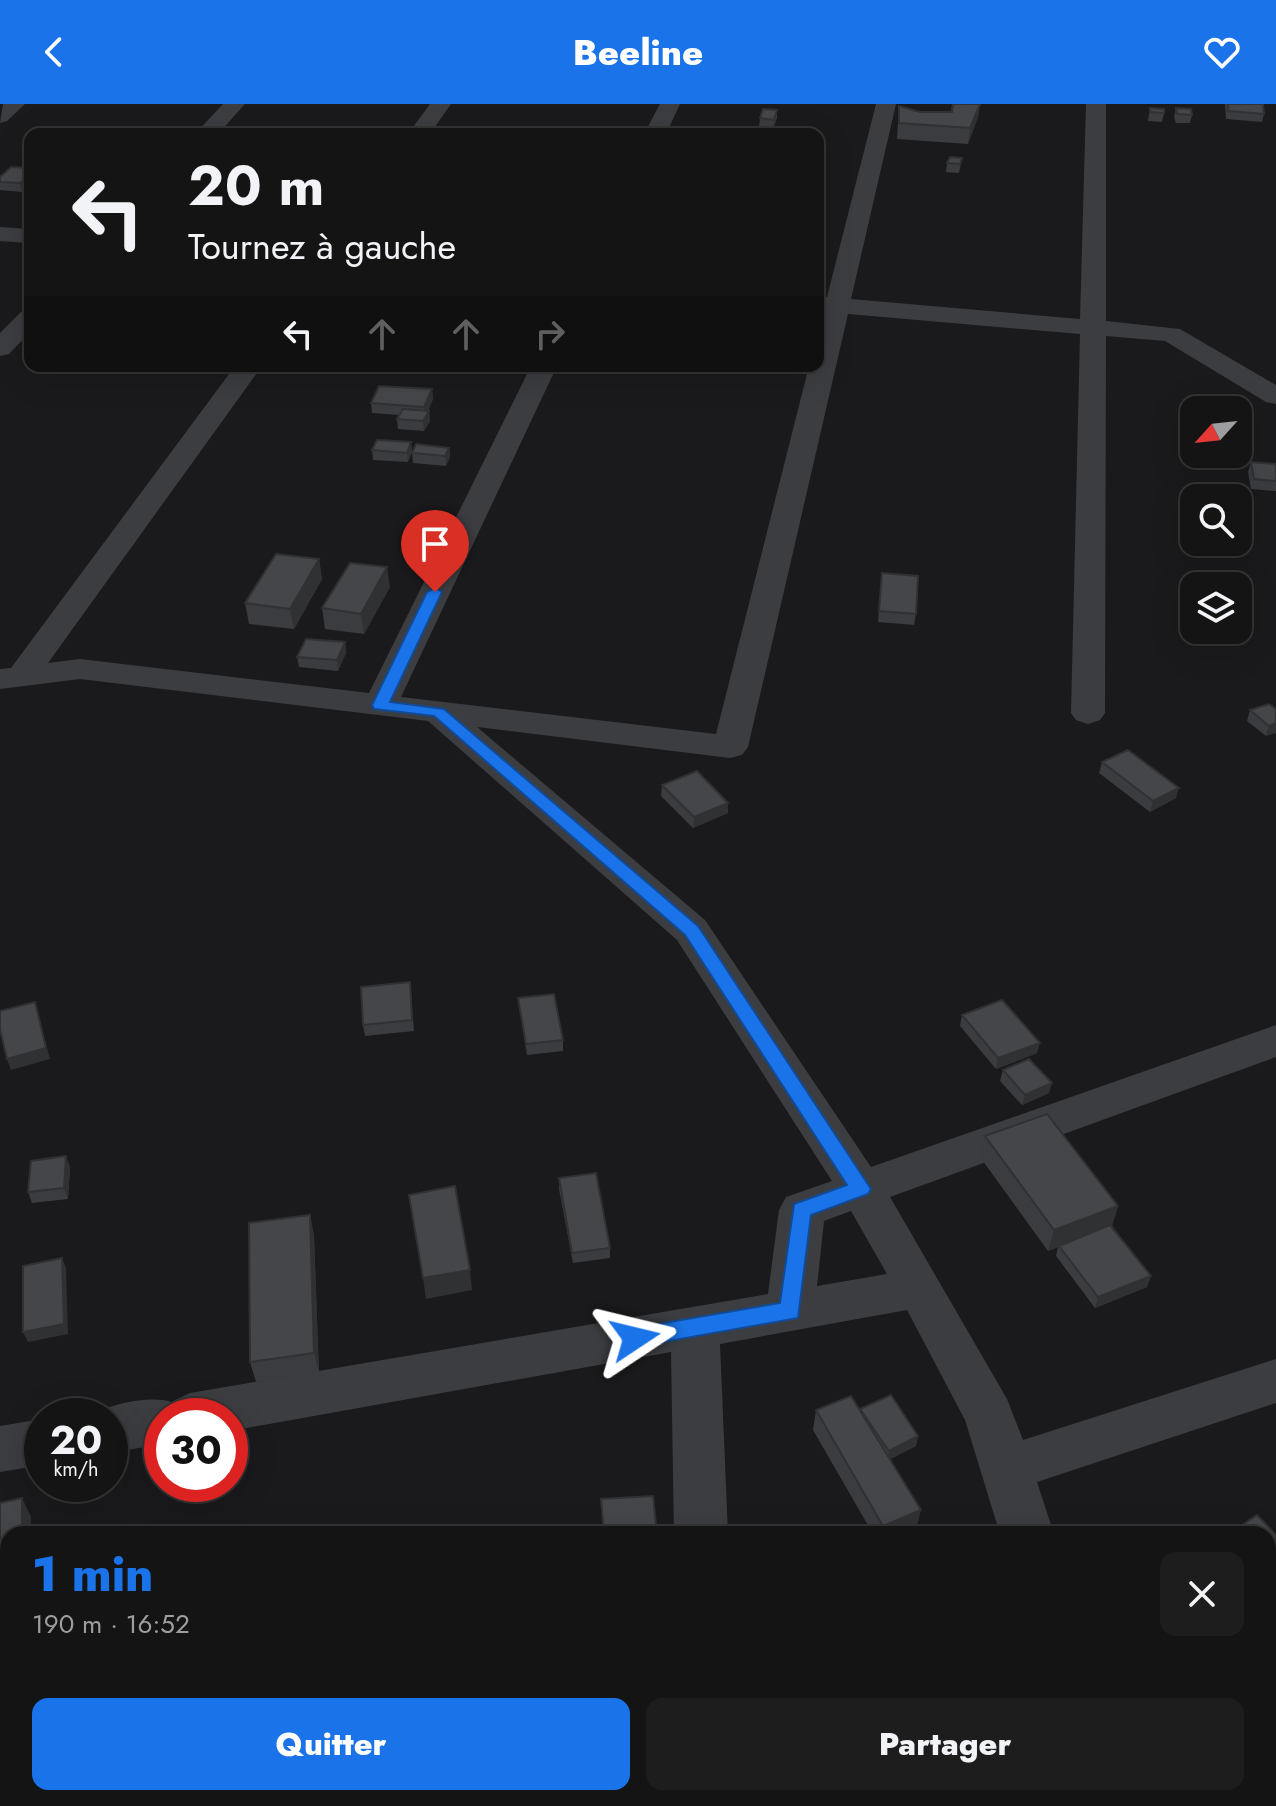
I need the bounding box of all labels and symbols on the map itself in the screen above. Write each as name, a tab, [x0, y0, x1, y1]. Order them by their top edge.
north arrow	[1180, 396, 1252, 468]
pin	[401, 510, 469, 592]
position arrow	[593, 1296, 677, 1380]
speed limit sign: 30	[144, 1398, 248, 1502]

